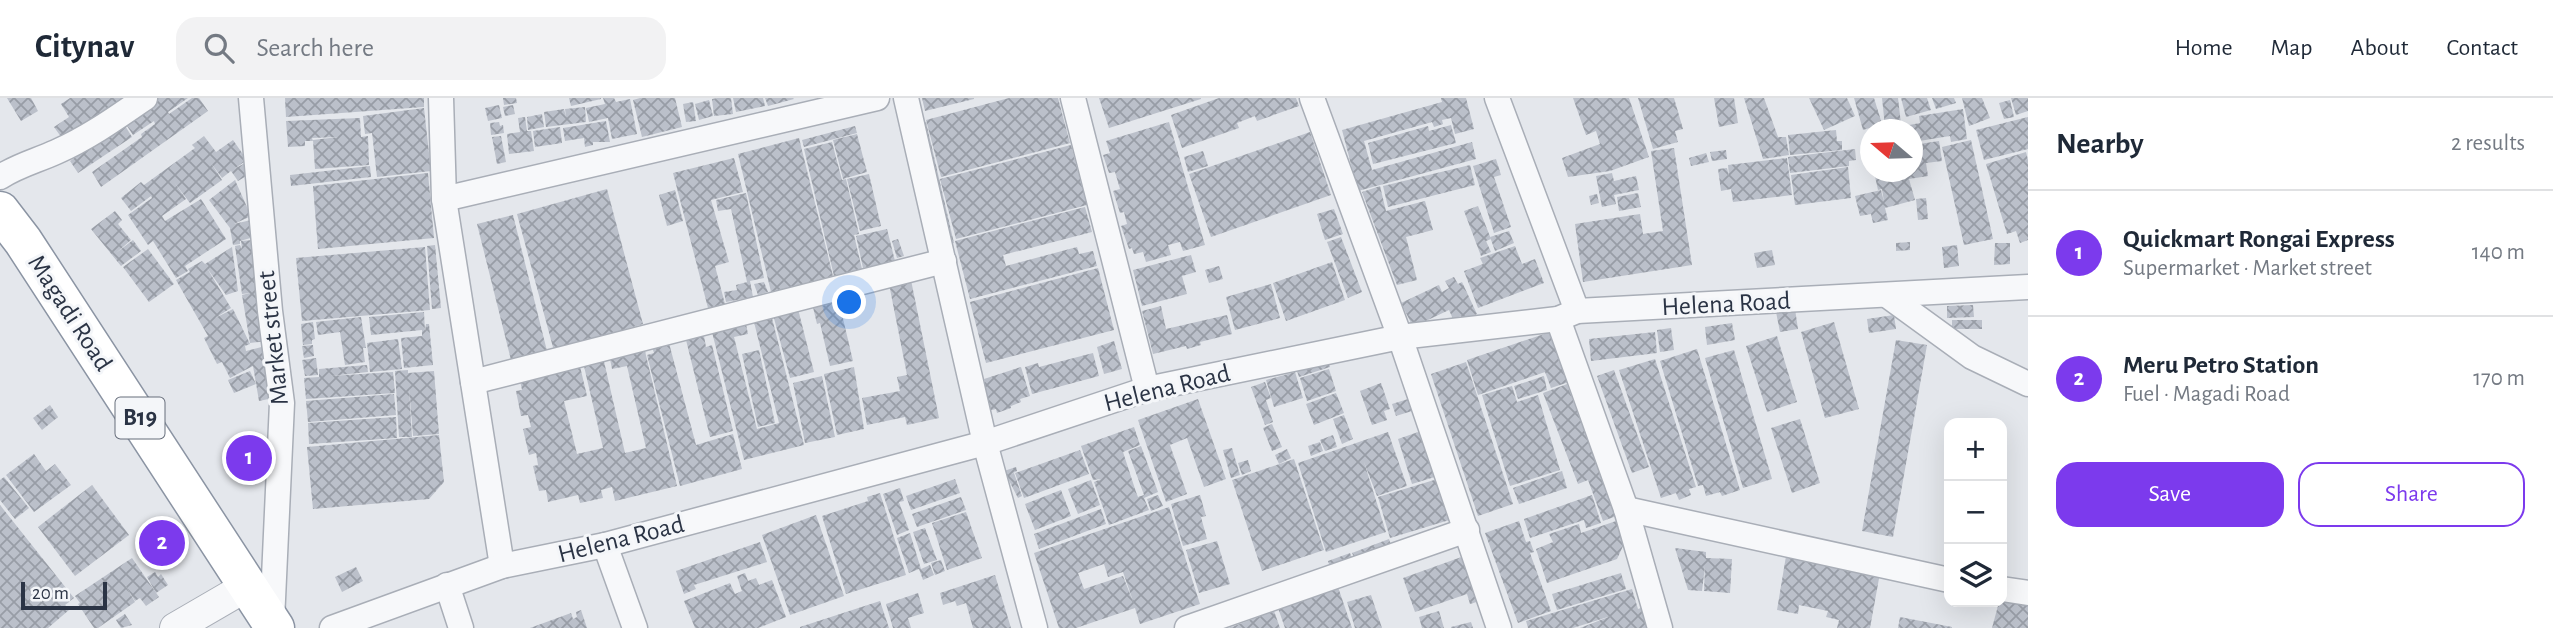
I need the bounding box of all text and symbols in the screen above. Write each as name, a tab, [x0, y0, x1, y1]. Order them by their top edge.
search box	[176, 17, 666, 80]
icon: search	[200, 29, 238, 67]
text: Citynav	[35, 31, 134, 64]
text: Search here	[256, 35, 374, 61]
text: Home	[2175, 36, 2233, 60]
text: Map	[2271, 36, 2313, 60]
text: About	[2351, 36, 2408, 60]
text: Contact	[2446, 36, 2518, 60]
north arrow	[1860, 119, 1923, 182]
text: Nearby	[2056, 129, 2144, 159]
text: 2 results	[2451, 132, 2525, 155]
text: Quickmart Rongai Express	[2123, 226, 2395, 252]
text: 1	[2075, 241, 2083, 264]
text: 140 m	[2472, 241, 2525, 264]
street label: Magadi Road	[23, 250, 117, 376]
text: Supermarket · Market street	[2123, 257, 2372, 280]
street label: Market street	[253, 270, 293, 406]
your location	[832, 285, 866, 319]
street label: Helena Road	[1661, 288, 1791, 320]
text: Meru Petro Station	[2123, 352, 2319, 378]
street label: Helena Road	[1101, 360, 1233, 416]
text: 2	[2074, 367, 2084, 390]
text: 170 m	[2473, 367, 2525, 390]
text: Fuel · Magadi Road	[2123, 383, 2290, 406]
road number: B19	[116, 398, 164, 438]
map controls	[1944, 418, 2007, 607]
button: +	[1944, 418, 2007, 481]
pin: 1	[226, 432, 272, 484]
button: Save	[2056, 462, 2284, 527]
button: Share	[2298, 462, 2525, 527]
button: −	[1944, 481, 2007, 544]
street label: Helena Road	[555, 511, 687, 567]
pin: 2	[139, 517, 185, 569]
button: layers	[1944, 544, 2007, 607]
scale bar	[21, 579, 107, 611]
text: 20 m	[32, 584, 69, 603]

